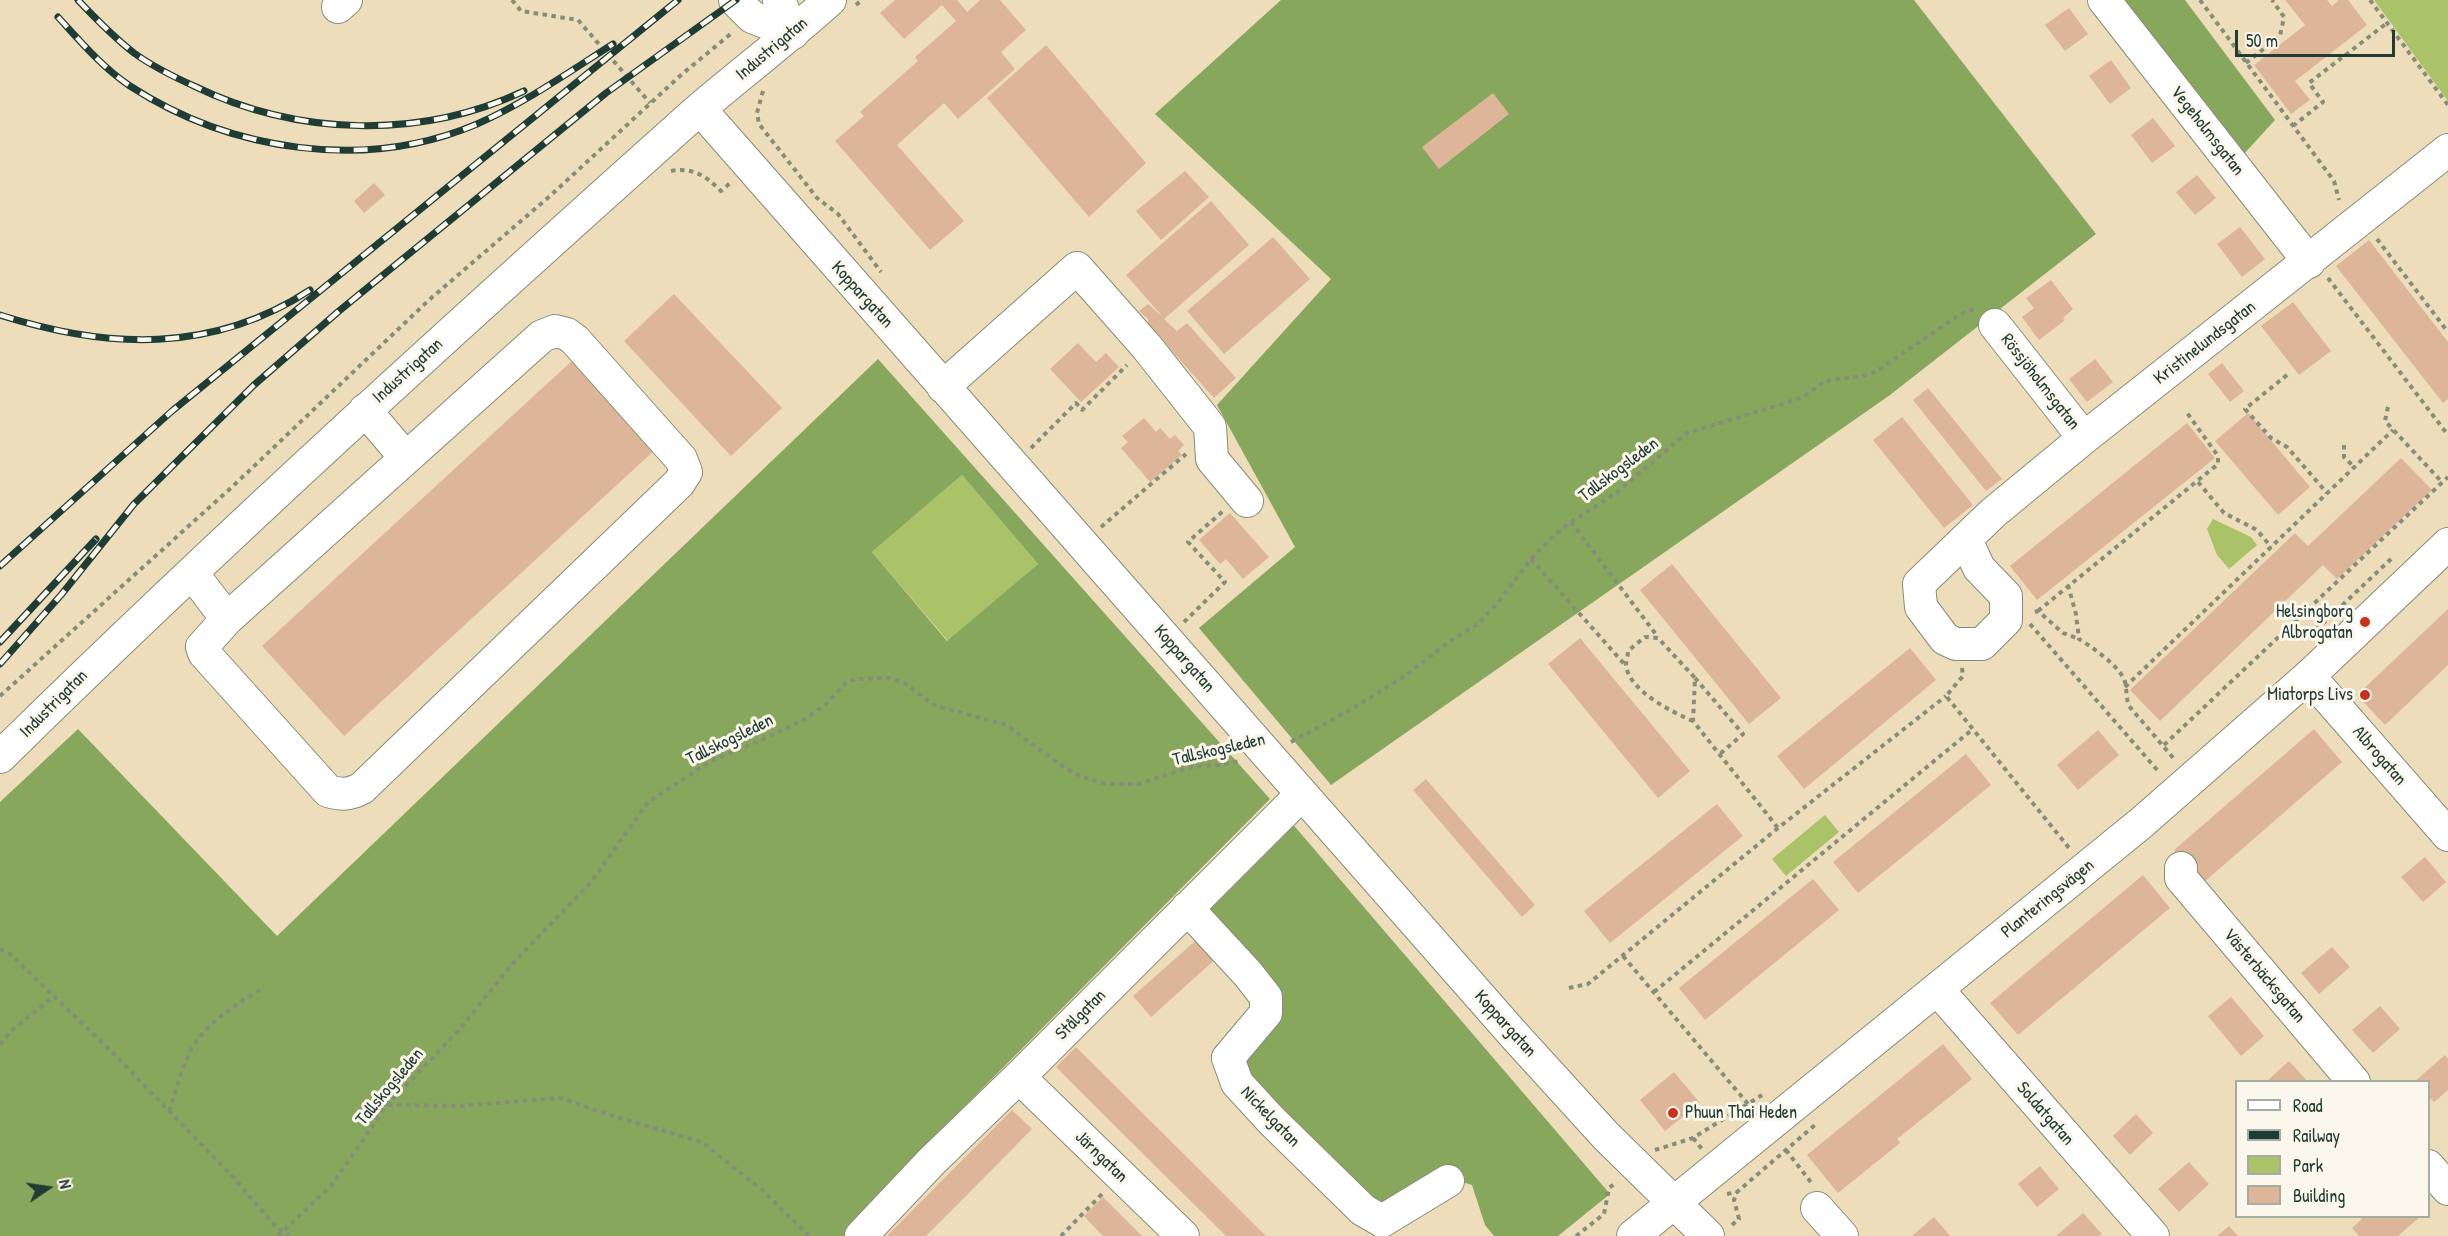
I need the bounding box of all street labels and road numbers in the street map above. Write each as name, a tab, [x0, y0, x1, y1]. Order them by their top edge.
street label: Industrigatan	[732, 13, 812, 85]
street label: Vegeholmsgatan	[2165, 82, 2249, 180]
street label: Koppargatan	[826, 257, 898, 333]
street label: Kristinelundsgatan	[2150, 297, 2260, 389]
street label: Rössjöholmsgatan	[1996, 330, 2084, 434]
street label: Industrigatan	[368, 334, 448, 408]
street label: Tallskogsleden	[1575, 433, 1663, 507]
street label: Koppargatan	[1149, 621, 1219, 697]
street label: Industrigatan	[16, 666, 92, 742]
street label: Tallskogsleden	[683, 710, 777, 770]
street label: Albrogatan	[2347, 722, 2411, 790]
street label: Tallskogsleden	[1171, 729, 1267, 771]
street label: Planteringsvägen	[1997, 855, 2099, 943]
street label: Västerbäcksgatan	[2218, 924, 2310, 1028]
street label: Stålgatan	[1051, 985, 1111, 1045]
street label: Koppargatan	[1469, 986, 1541, 1062]
street label: Tallskogsleden	[351, 1044, 429, 1130]
street label: Soldatgatan	[2012, 1078, 2078, 1150]
street label: Nickelgatan	[1236, 1082, 1304, 1152]
street label: Järngatan	[1070, 1127, 1132, 1187]

